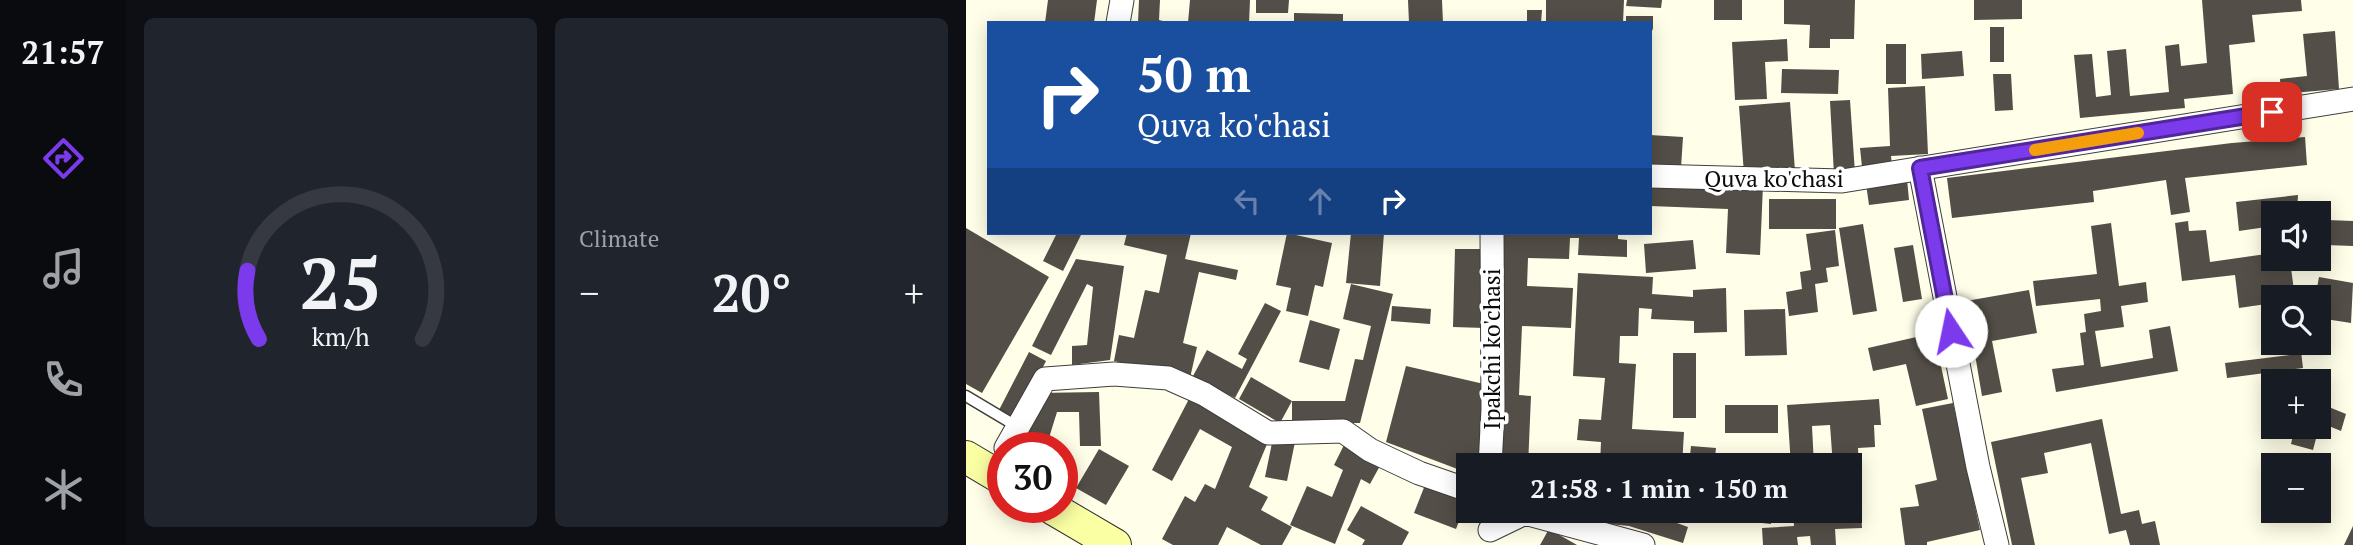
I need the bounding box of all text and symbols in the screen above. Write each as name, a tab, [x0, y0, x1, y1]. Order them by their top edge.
text: 21:57	[21, 31, 105, 73]
text: 50 m	[1137, 41, 1251, 106]
icon: right	[1022, 49, 1113, 140]
pin	[2242, 82, 2302, 142]
icon: arrive	[2253, 93, 2291, 131]
text: Quva ko'chasi	[1137, 104, 1331, 146]
icon: directions	[39, 134, 88, 183]
street label: Quva ko'chasi	[1704, 163, 1844, 194]
icon: left	[1228, 182, 1266, 220]
icon: ahead	[1301, 182, 1339, 220]
icon: right	[1374, 182, 1412, 220]
map controls	[2261, 201, 2331, 523]
button: sound	[2261, 201, 2331, 271]
text: Climate	[579, 223, 659, 254]
text: 25	[299, 233, 382, 330]
icon: music	[39, 244, 88, 293]
text: 20°	[711, 258, 792, 327]
text: −	[579, 268, 599, 318]
text: +	[904, 268, 924, 318]
street label: Ipakchi ko'chasi	[1476, 268, 1507, 430]
button: search	[2261, 285, 2331, 355]
position arrow	[1914, 294, 1988, 368]
text: km/h	[312, 319, 370, 352]
icon: phone	[39, 355, 88, 404]
button: +	[2261, 369, 2331, 439]
speed limit sign: 30	[987, 432, 1078, 523]
button: −	[2261, 453, 2331, 523]
icon: climate	[39, 465, 88, 514]
text: 21:58 · 1 min · 150 m	[1530, 471, 1788, 505]

